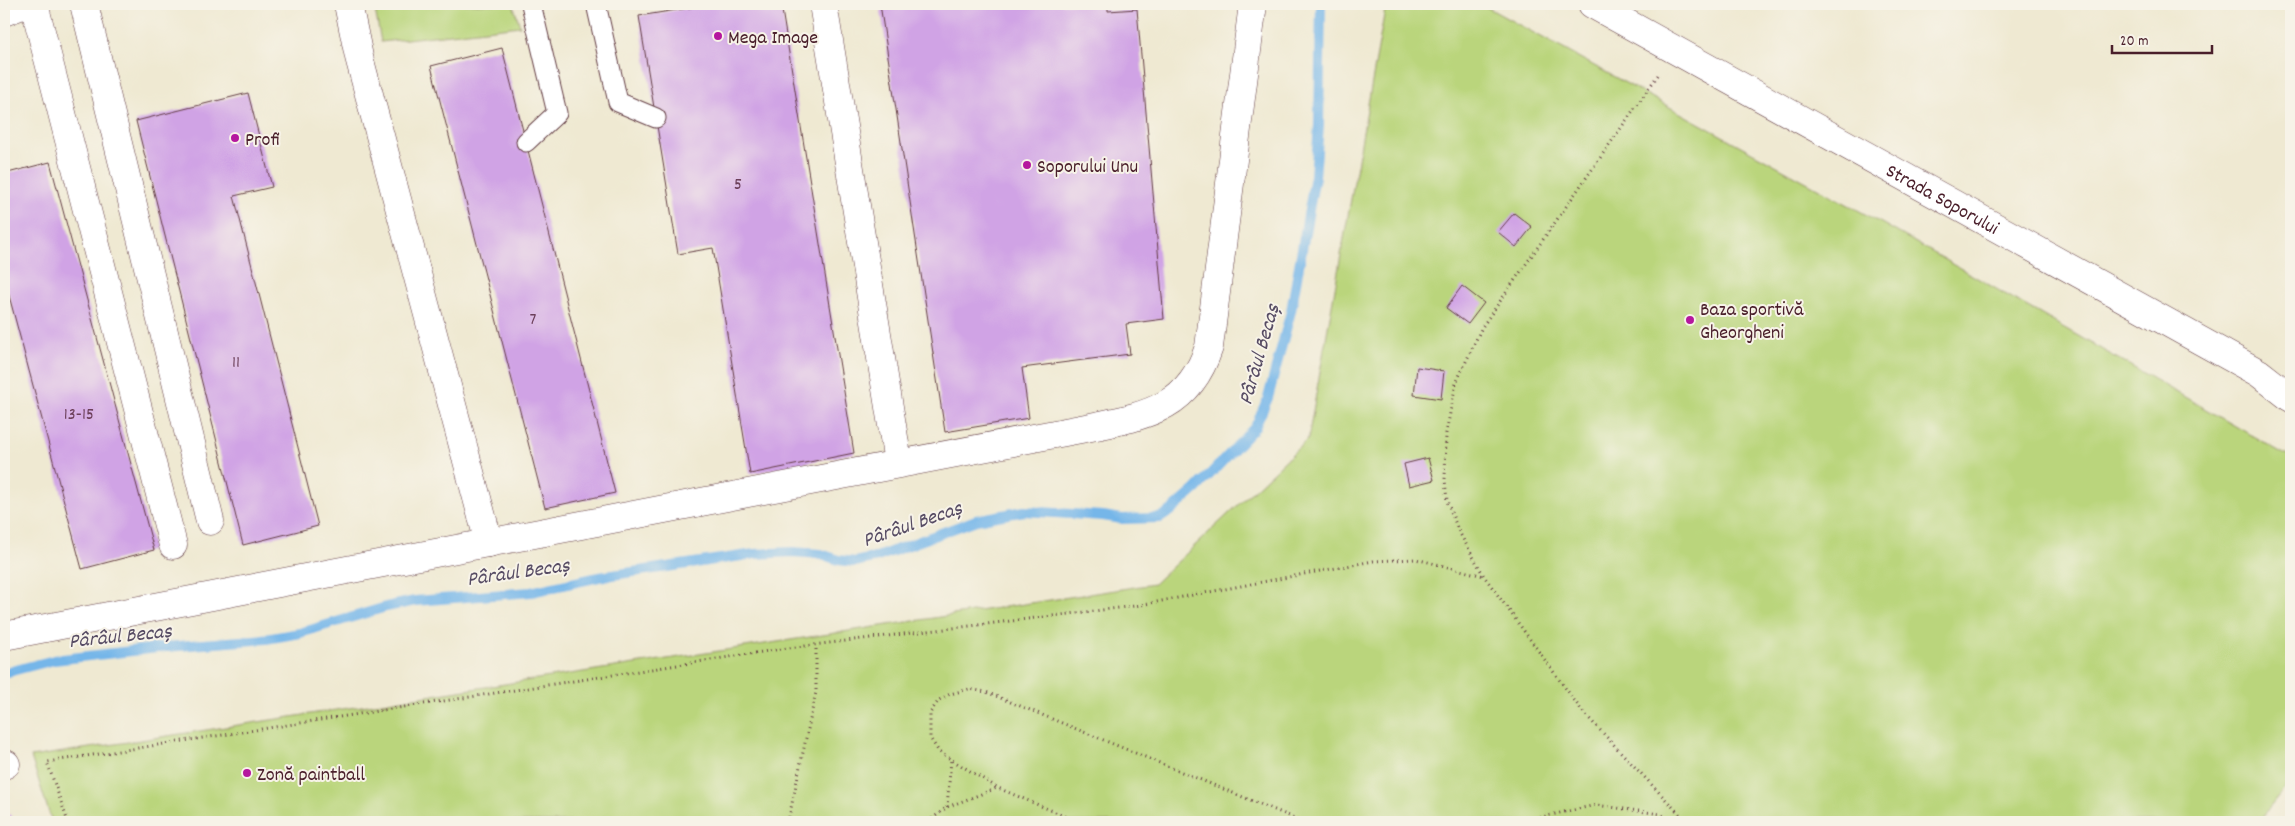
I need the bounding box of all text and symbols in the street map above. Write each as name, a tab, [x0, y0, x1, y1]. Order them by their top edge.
scale bar	[2112, 22, 2212, 54]
place label: Mega Image	[728, 25, 818, 53]
marker: Mega Image	[712, 30, 724, 42]
text: 20 m	[2120, 31, 2148, 53]
place label: Profi	[245, 127, 280, 155]
marker: Profi	[229, 132, 241, 144]
place label: Soporului Unu	[1037, 154, 1138, 182]
street label: Strada Soporului	[1880, 158, 2003, 244]
marker: Soporului Unu	[1021, 159, 1033, 171]
house number: 5	[734, 173, 742, 198]
place label: Baza sportivă Gheorgheni	[1700, 297, 1804, 348]
water label: Pârâul Becaș	[1232, 300, 1290, 409]
house number: 7	[530, 308, 537, 333]
marker: Baza sportivă Gheorgheni	[1684, 314, 1696, 326]
house number: 11	[232, 351, 240, 376]
house number: 13-15	[64, 403, 94, 428]
water label: Pârâul Becaș	[859, 494, 968, 557]
water label: Pârâul Becaș	[465, 552, 573, 596]
water label: Pârâul Becaș	[67, 618, 174, 658]
place label: Zonă paintball	[257, 762, 365, 790]
marker: Zonă paintball	[241, 767, 253, 779]

